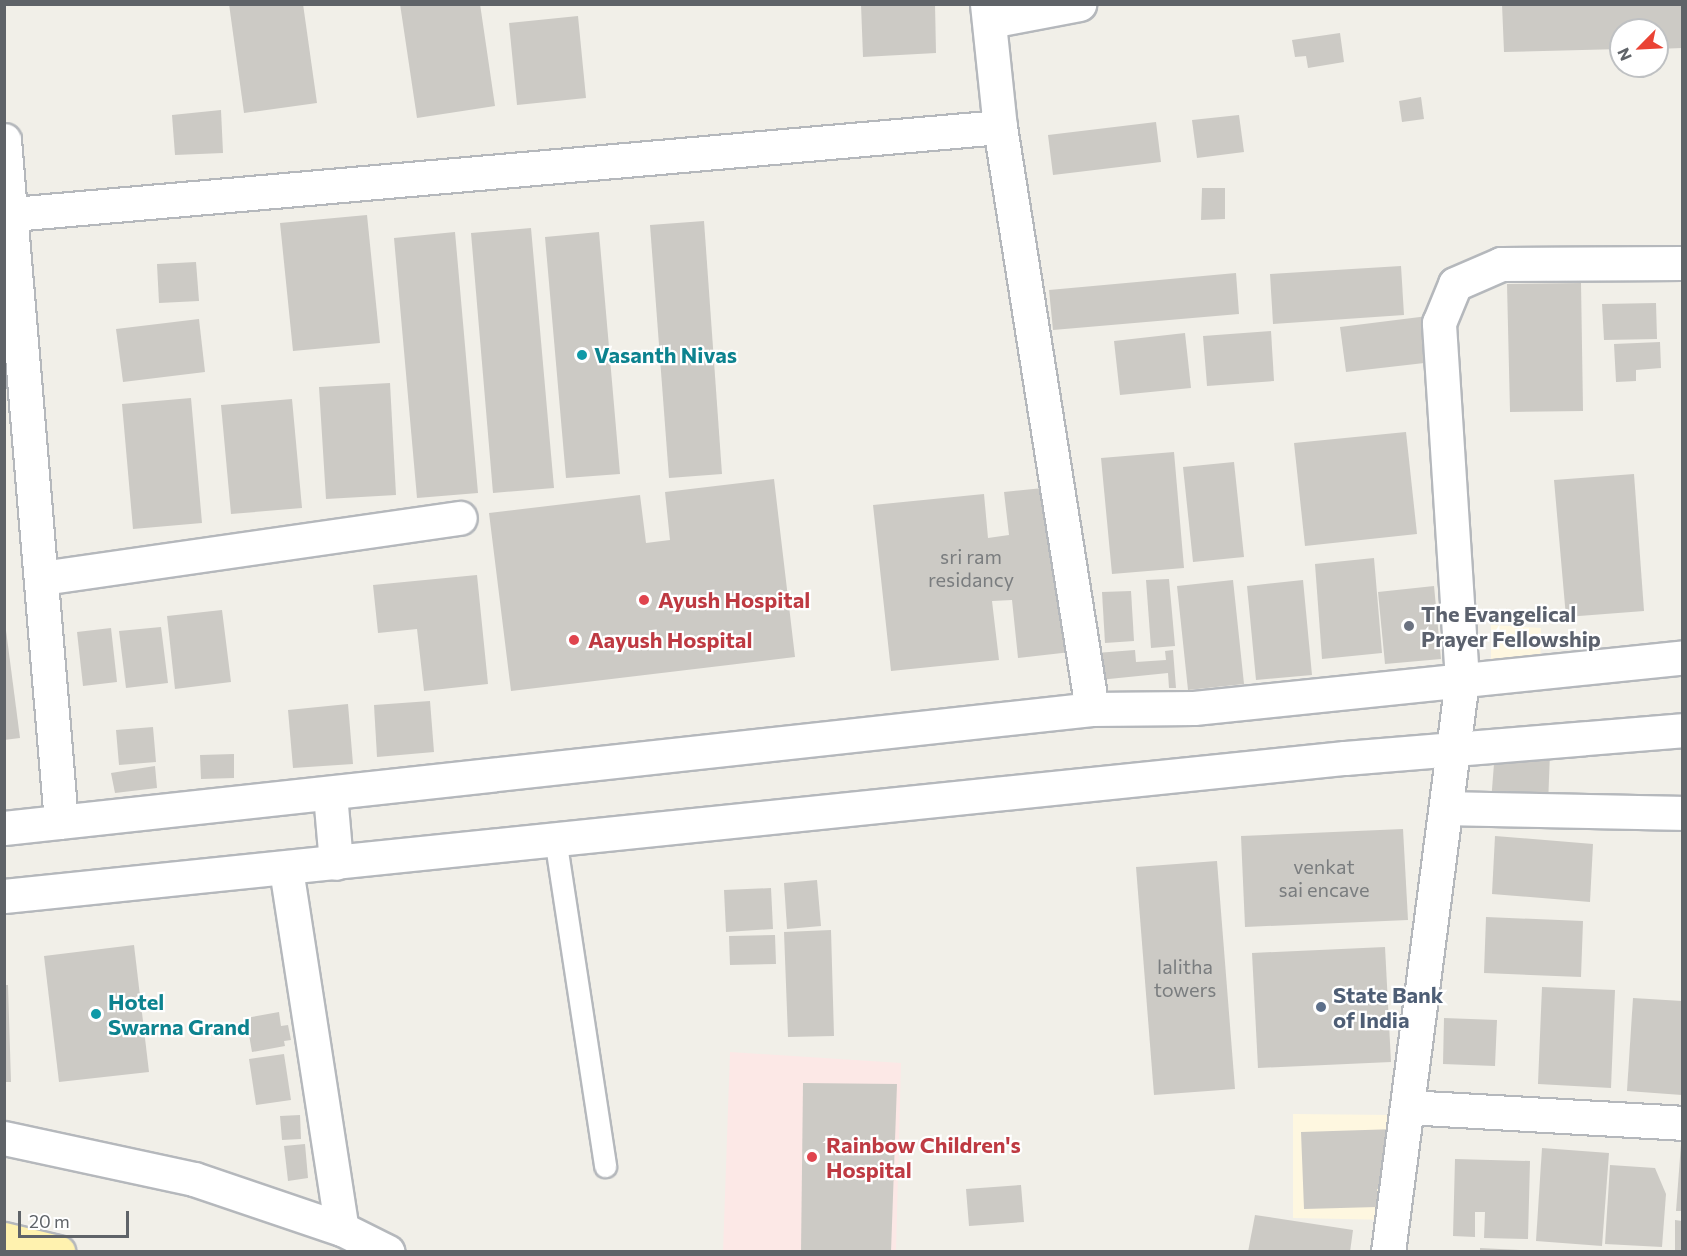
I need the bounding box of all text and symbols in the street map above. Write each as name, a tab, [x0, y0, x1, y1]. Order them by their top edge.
north arrow	[1609, 18, 1669, 78]
text: N	[1613, 45, 1635, 64]
place label: Vasanth Nivas	[594, 342, 737, 368]
marker: Vasanth Nivas	[575, 348, 589, 362]
house number: sri ram residancy	[928, 545, 1014, 592]
place label: Ayush Hospital	[658, 587, 810, 613]
marker: Ayush Hospital	[635, 591, 653, 609]
place label: The Evangelical Prayer Fellowship	[1421, 600, 1601, 652]
marker: The Evangelical Prayer Fellowship	[1402, 619, 1416, 633]
place label: Aayush Hospital	[588, 627, 752, 653]
marker: Aayush Hospital	[565, 631, 583, 649]
house number: venkat sai encave	[1278, 854, 1370, 901]
house number: lalitha towers	[1154, 955, 1216, 1002]
place label: State Bank of India	[1333, 981, 1443, 1032]
place label: Hotel Swarna Grand	[108, 988, 250, 1040]
marker: State Bank of India	[1314, 1000, 1328, 1014]
marker: Hotel Swarna Grand	[89, 1007, 103, 1021]
place label: Rainbow Children's Hospital	[826, 1131, 1021, 1182]
marker: Rainbow Children's Hospital	[803, 1148, 821, 1166]
scale bar	[21, 1199, 132, 1237]
text: 20 m	[29, 1210, 70, 1232]

